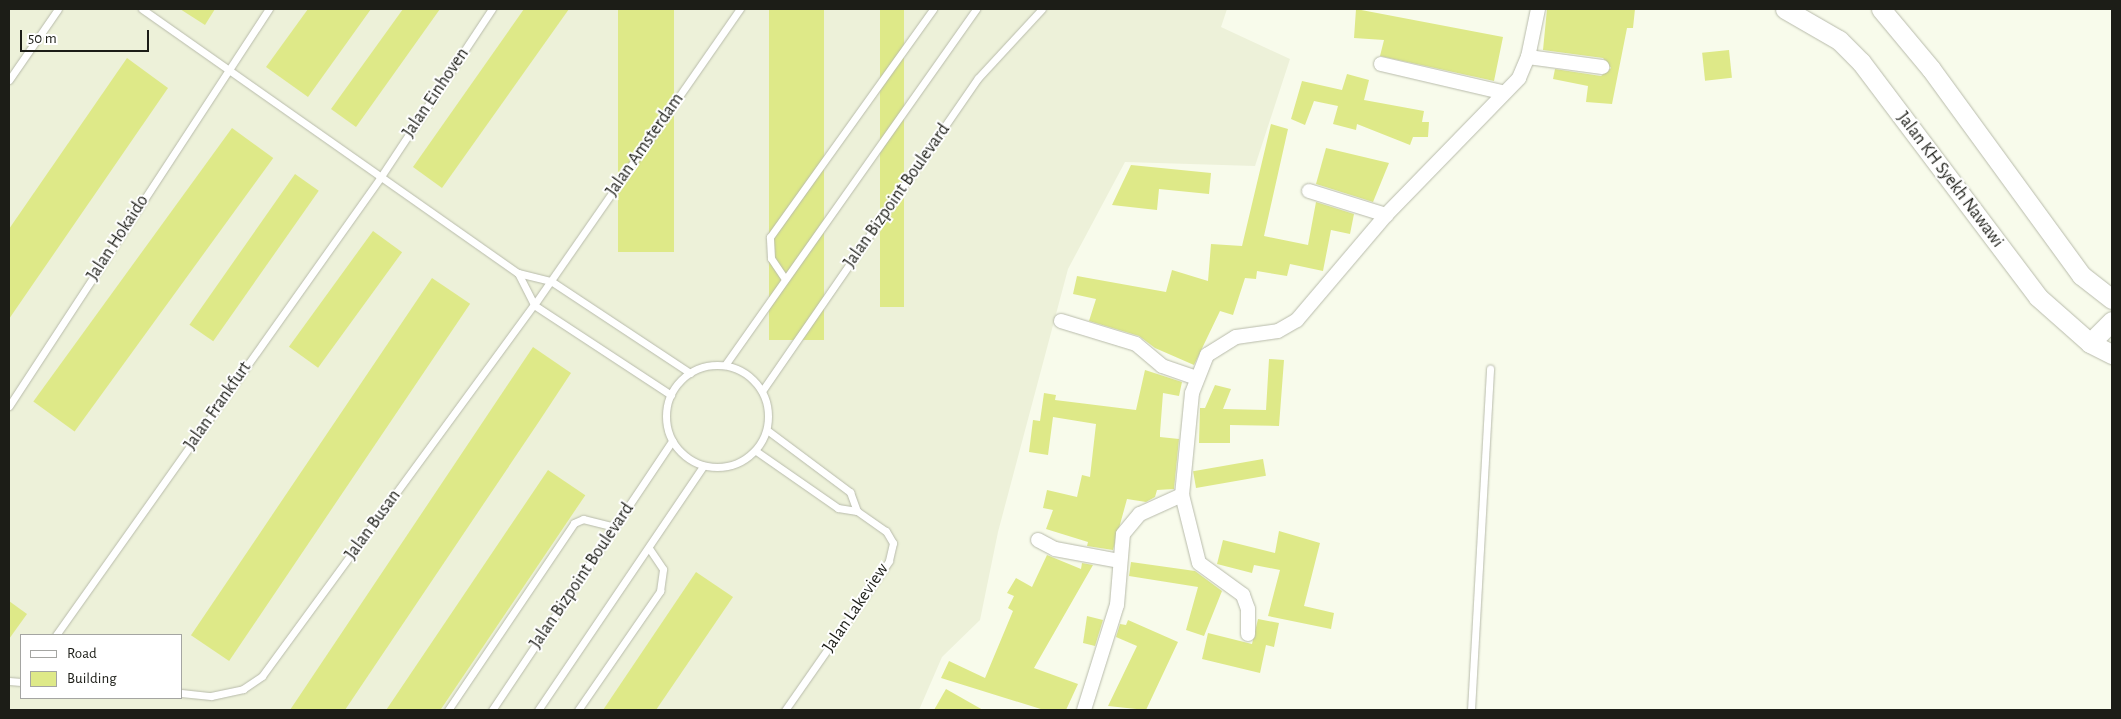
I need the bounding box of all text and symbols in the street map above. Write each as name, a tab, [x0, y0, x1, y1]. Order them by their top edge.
scale bar	[22, 20, 151, 52]
text: 50 m	[28, 31, 57, 46]
street label: Jalan Einhoven	[398, 44, 474, 142]
street label: Jalan Amsterdam	[601, 89, 689, 201]
street label: Jalan KH Syekh Nawawi	[1892, 108, 2008, 252]
street label: Jalan Bizpoint Boulevard	[839, 120, 955, 272]
street label: Jalan Hokaido	[82, 191, 154, 285]
street label: Jalan Frankfurt	[180, 358, 256, 454]
street label: Jalan Busan	[340, 486, 406, 564]
street label: Jalan Bizpoint Boulevard	[525, 499, 639, 653]
street label: Jalan Lakeview	[818, 559, 894, 657]
legend	[20, 634, 182, 699]
text: Road	[67, 646, 97, 661]
text: Building	[67, 671, 117, 686]

